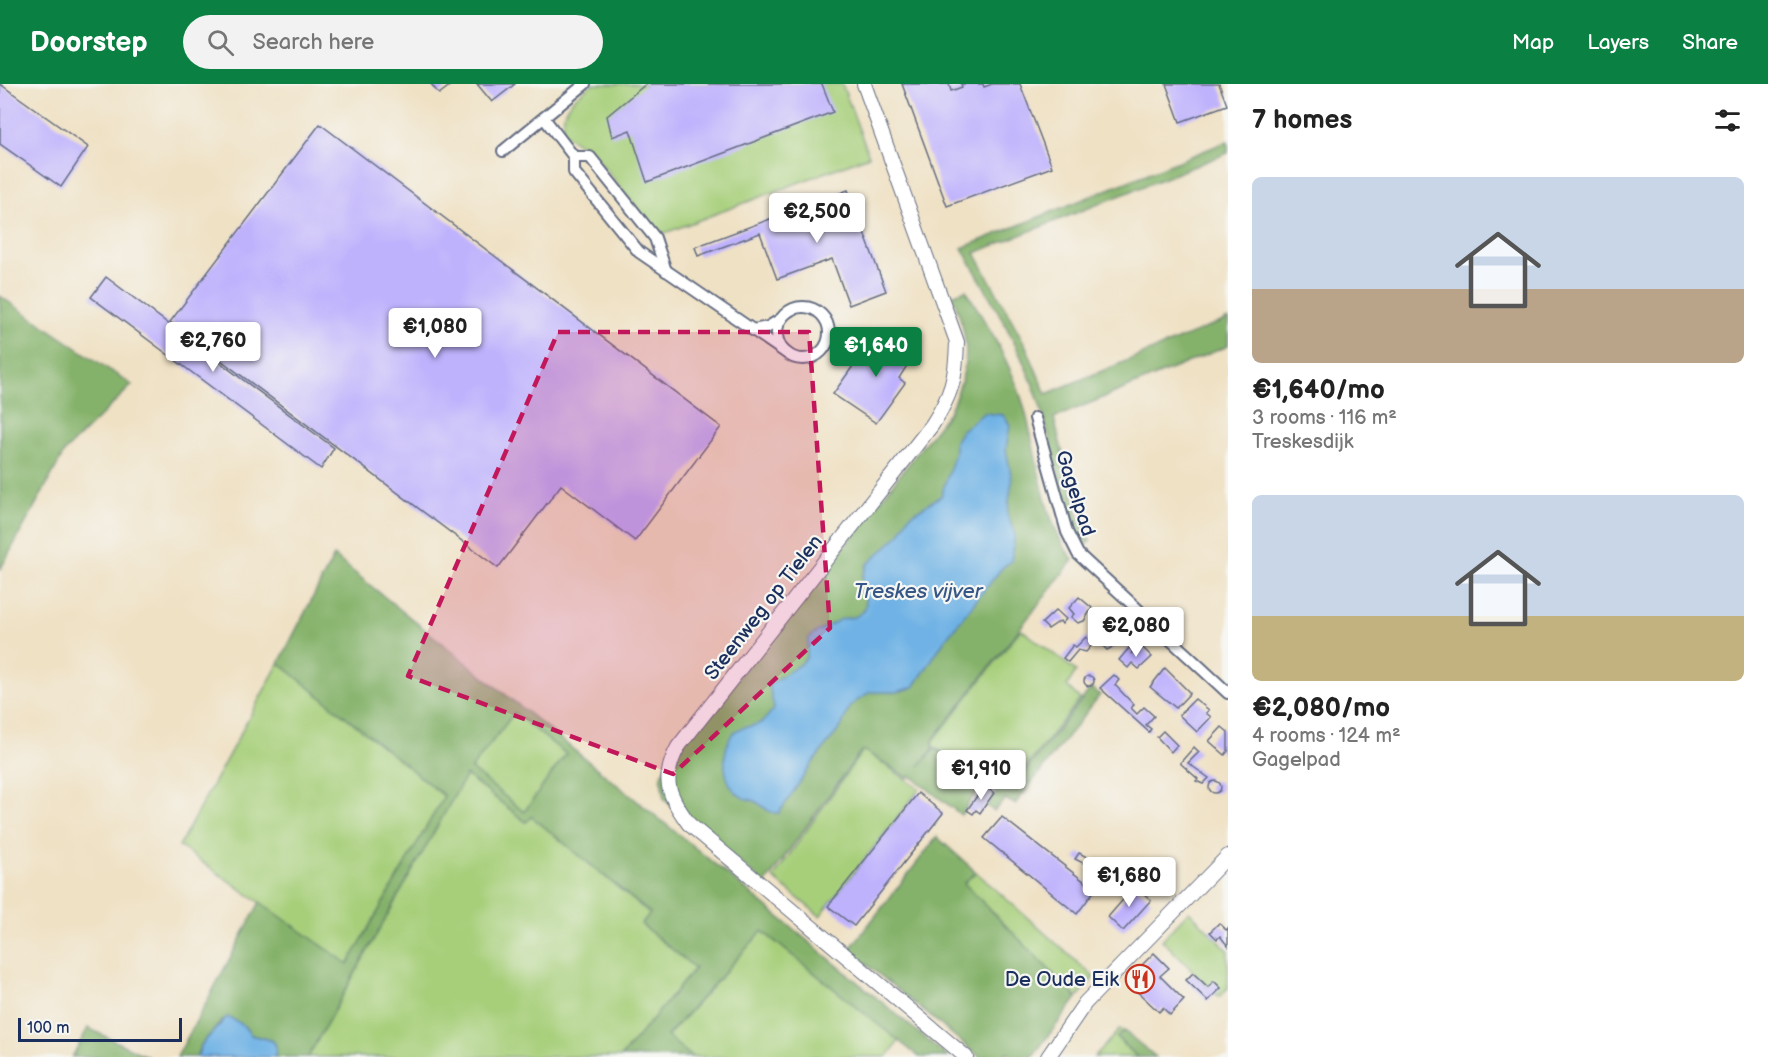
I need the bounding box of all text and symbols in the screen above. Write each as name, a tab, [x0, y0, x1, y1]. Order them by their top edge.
search box	[183, 15, 603, 69]
text: Doorstep	[30, 26, 147, 59]
icon: search	[204, 26, 237, 59]
text: Search here	[252, 29, 374, 56]
text: Map	[1512, 30, 1554, 55]
text: Layers	[1587, 30, 1649, 55]
text: Share	[1682, 30, 1738, 55]
icon: filters	[1711, 104, 1744, 137]
text: 7 homes	[1252, 105, 1352, 136]
pin: €2,500	[768, 193, 866, 244]
text: €2,500	[783, 200, 851, 224]
icon: home	[1444, 216, 1552, 324]
pin: €1,080	[386, 308, 484, 359]
text: €1,080	[403, 315, 467, 339]
pin: €2,760	[164, 322, 262, 373]
pin: €1,640	[827, 327, 925, 378]
text: €2,760	[180, 329, 246, 353]
text: €1,640	[844, 334, 908, 358]
text: €1,640/mo	[1252, 375, 1385, 406]
text: 3 rooms · 116 m²	[1252, 406, 1397, 430]
text: Treskesdijk	[1252, 430, 1354, 454]
street label: Gagelpad	[1050, 447, 1100, 539]
street label: Steenweg op Tielen	[700, 530, 828, 685]
icon: home	[1444, 534, 1552, 642]
water label: Treskes vijver	[854, 579, 984, 604]
pin: €2,080	[1087, 607, 1185, 658]
text: €2,080	[1102, 614, 1170, 638]
text: €2,080/mo	[1252, 693, 1390, 724]
text: 4 rooms · 124 m²	[1252, 724, 1401, 748]
text: Gagelpad	[1252, 748, 1341, 772]
pin: €1,910	[932, 750, 1030, 801]
text: €1,910	[951, 757, 1011, 781]
pin: €1,680	[1080, 857, 1178, 908]
text: €1,680	[1097, 864, 1161, 888]
restaurant icon: De Oude Eik	[1124, 963, 1156, 995]
place label: De Oude Eik	[1005, 968, 1119, 992]
scale bar	[18, 1015, 182, 1042]
text: 100 m	[27, 1019, 70, 1038]

